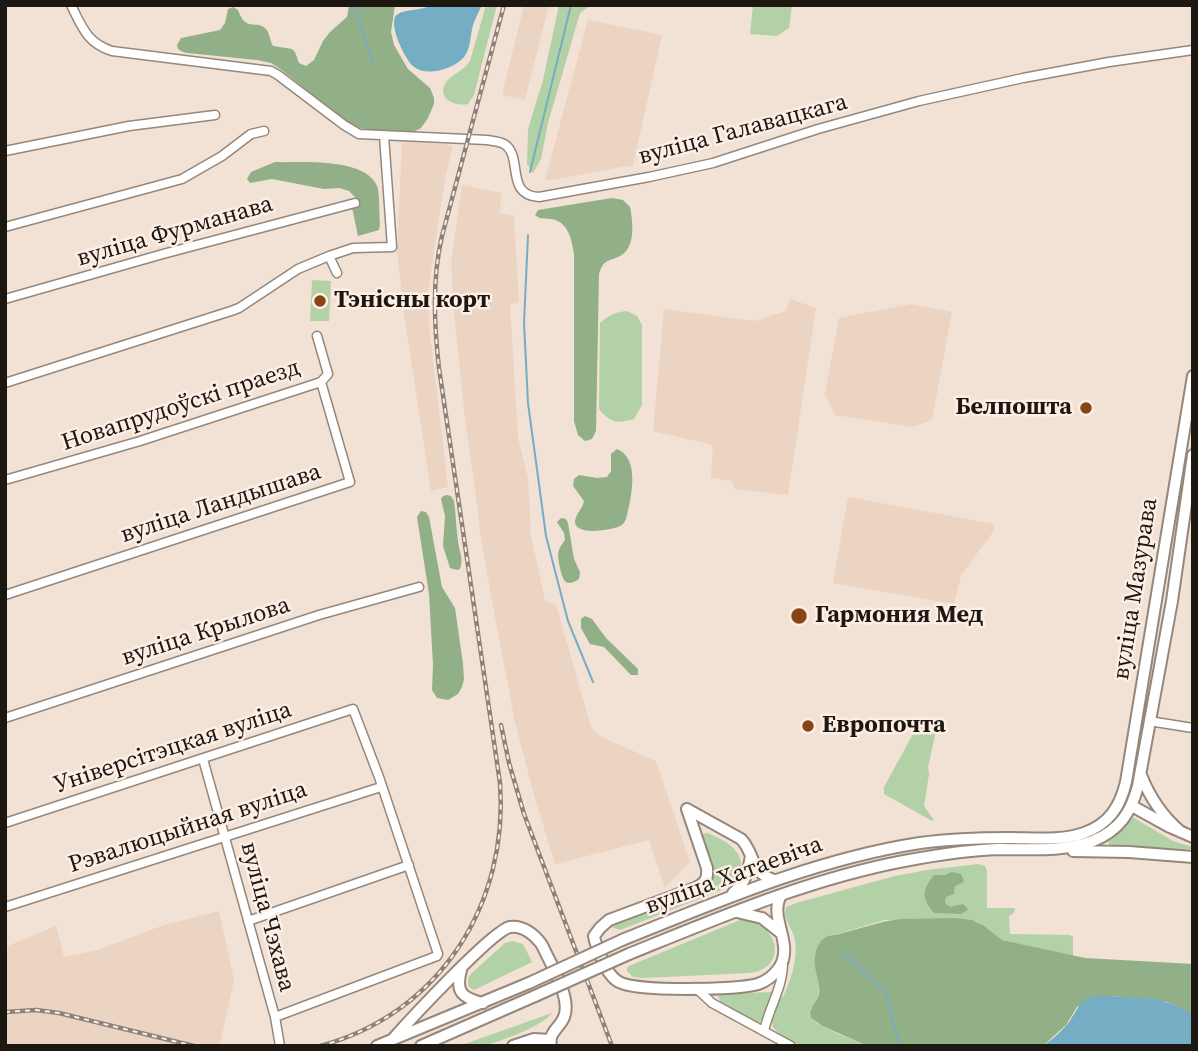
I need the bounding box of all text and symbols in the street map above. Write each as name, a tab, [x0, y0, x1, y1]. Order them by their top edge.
street label: вуліца Галавацкага	[635, 88, 851, 172]
street label: вуліца Фурманава	[74, 190, 276, 274]
place label: Тэнісны корт	[334, 287, 490, 315]
marker: Тэнісны корт	[312, 293, 328, 309]
street label: Новапрудоўскі праезд	[58, 354, 304, 458]
place label: Белпошта	[955, 394, 1072, 422]
marker: Белпошта	[1078, 400, 1094, 416]
street label: вуліца Ландышава	[117, 458, 325, 550]
street label: вуліца Мазурава	[1107, 496, 1165, 682]
street label: вуліца Крылова	[118, 591, 294, 673]
place label: Гармония Мед	[815, 602, 983, 630]
marker: Гармония Мед	[789, 606, 809, 626]
street label: Універсітэцкая вуліца	[50, 696, 296, 800]
place label: Европочта	[822, 712, 946, 740]
marker: Европочта	[800, 718, 816, 734]
street label: Рэвалюцыйная вуліца	[65, 776, 311, 880]
street label: вуліца Хатаевіча	[641, 831, 827, 921]
street label: вуліца Чэхава	[233, 839, 301, 995]

